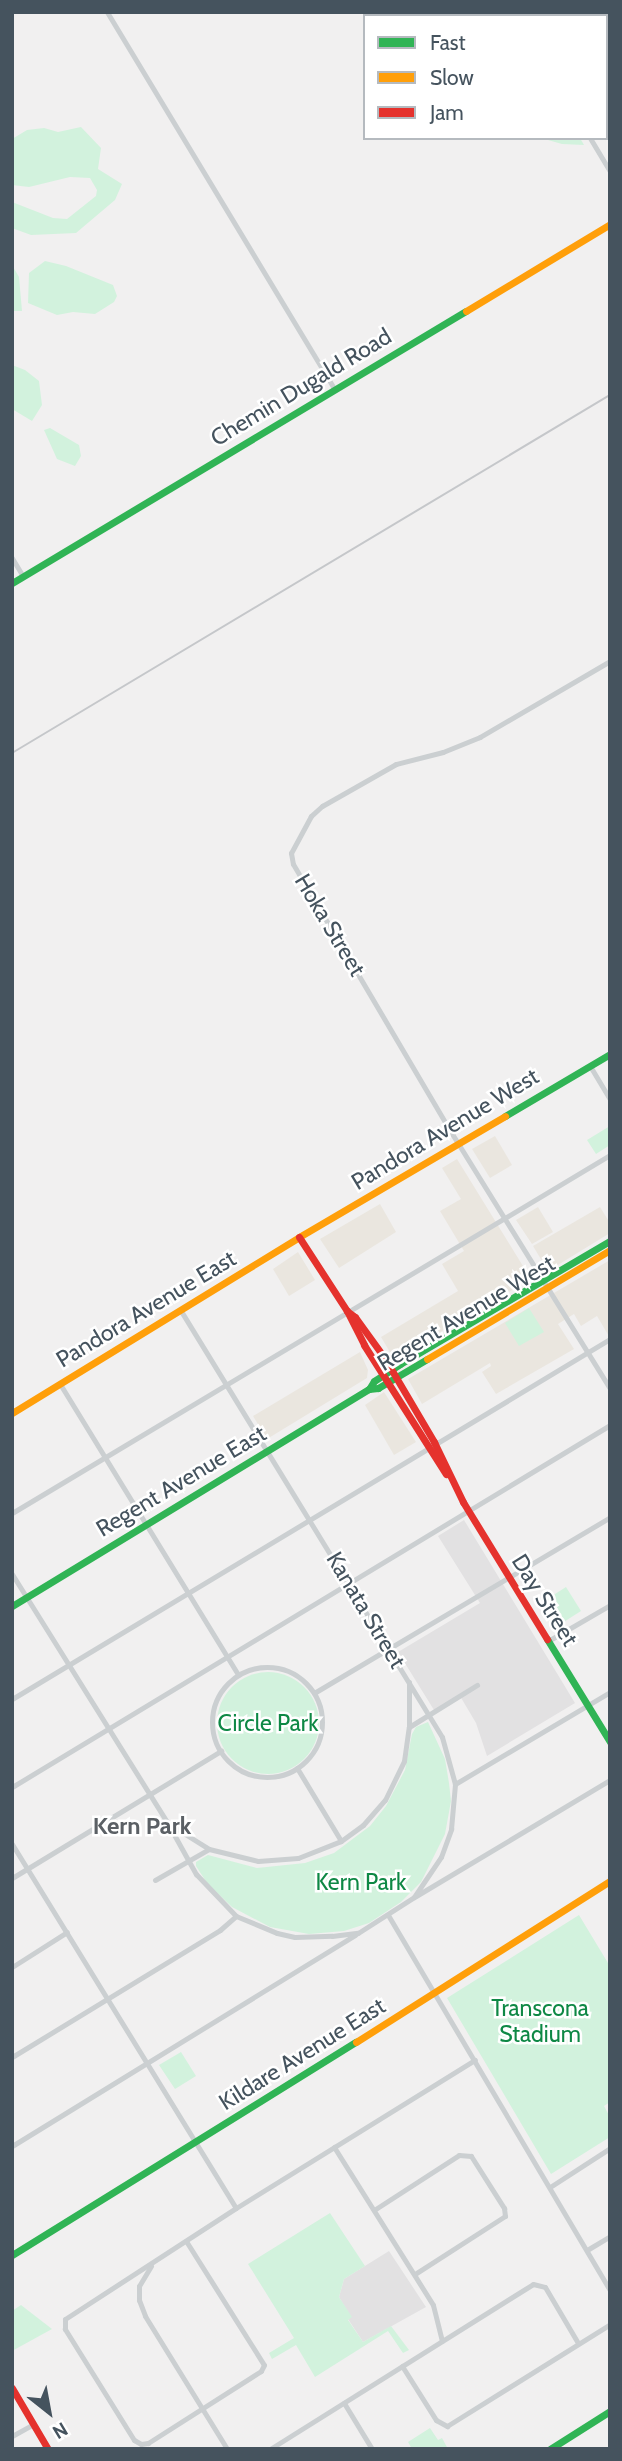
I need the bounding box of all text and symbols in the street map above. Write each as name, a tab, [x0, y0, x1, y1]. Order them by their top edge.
legend	[363, 14, 608, 140]
text: Fast	[430, 30, 466, 55]
text: Slow	[430, 65, 474, 90]
text: Jam	[430, 100, 464, 125]
street label: Chemin Dugald Road	[206, 322, 396, 452]
street label: Hoka Street	[289, 869, 371, 981]
street label: Pandora Avenue West	[346, 1062, 544, 1196]
street label: Pandora Avenue East	[51, 1244, 241, 1374]
street label: Regent Avenue West	[372, 1249, 560, 1377]
street label: Regent Avenue East	[91, 1419, 271, 1543]
street label: Kanata Street	[320, 1547, 412, 1673]
street label: Day Street	[506, 1549, 584, 1651]
park label: Circle Park	[218, 1709, 318, 1737]
district label: Kern Park	[93, 1812, 191, 1840]
park label: Kern Park	[316, 1868, 406, 1896]
street label: Kildare Avenue East	[214, 1992, 390, 2116]
park label: Transcona Stadium	[491, 1994, 589, 2048]
north arrow	[14, 2377, 84, 2447]
text: N	[48, 2417, 72, 2444]

